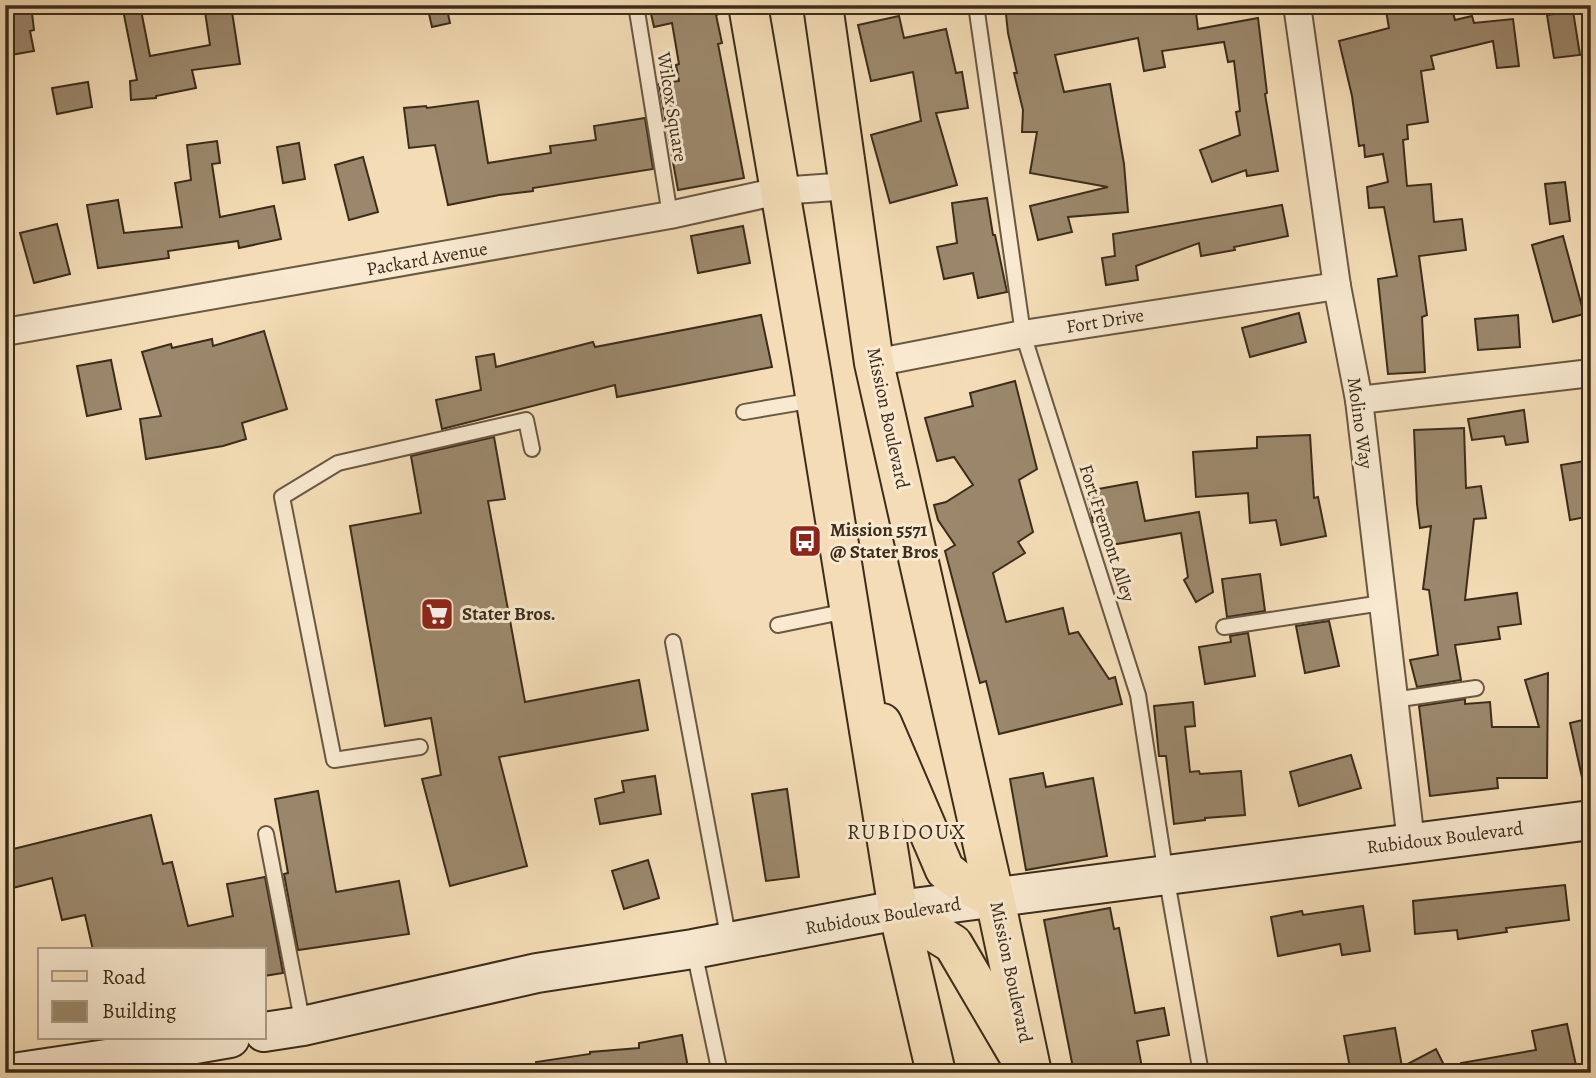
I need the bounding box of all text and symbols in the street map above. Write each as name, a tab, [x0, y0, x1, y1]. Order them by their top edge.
street label: Wilcox Square	[650, 49, 694, 164]
street label: Packard Avenue	[364, 236, 490, 282]
street label: Fort Drive	[1064, 302, 1146, 340]
street label: Mission Boulevard	[860, 345, 916, 492]
street label: Molino Way	[1341, 376, 1379, 471]
street label: Fort Fremont Alley	[1072, 461, 1142, 606]
place label: Mission 5571 @ Stater Bros	[830, 517, 939, 565]
bus stop icon: Mission 5571 @ Stater Bros	[786, 522, 824, 560]
supermarket icon: Stater Bros.	[418, 595, 456, 633]
place label: Stater Bros.	[462, 601, 556, 627]
street label: Rubidoux Boulevard	[1365, 815, 1525, 860]
district label: RUBIDOUX	[847, 818, 967, 846]
street label: Rubidoux Boulevard	[803, 891, 964, 941]
street label: Mission Boulevard	[983, 899, 1039, 1046]
legend	[38, 948, 266, 1040]
text: Road	[102, 963, 146, 991]
text: Building	[102, 997, 177, 1025]

